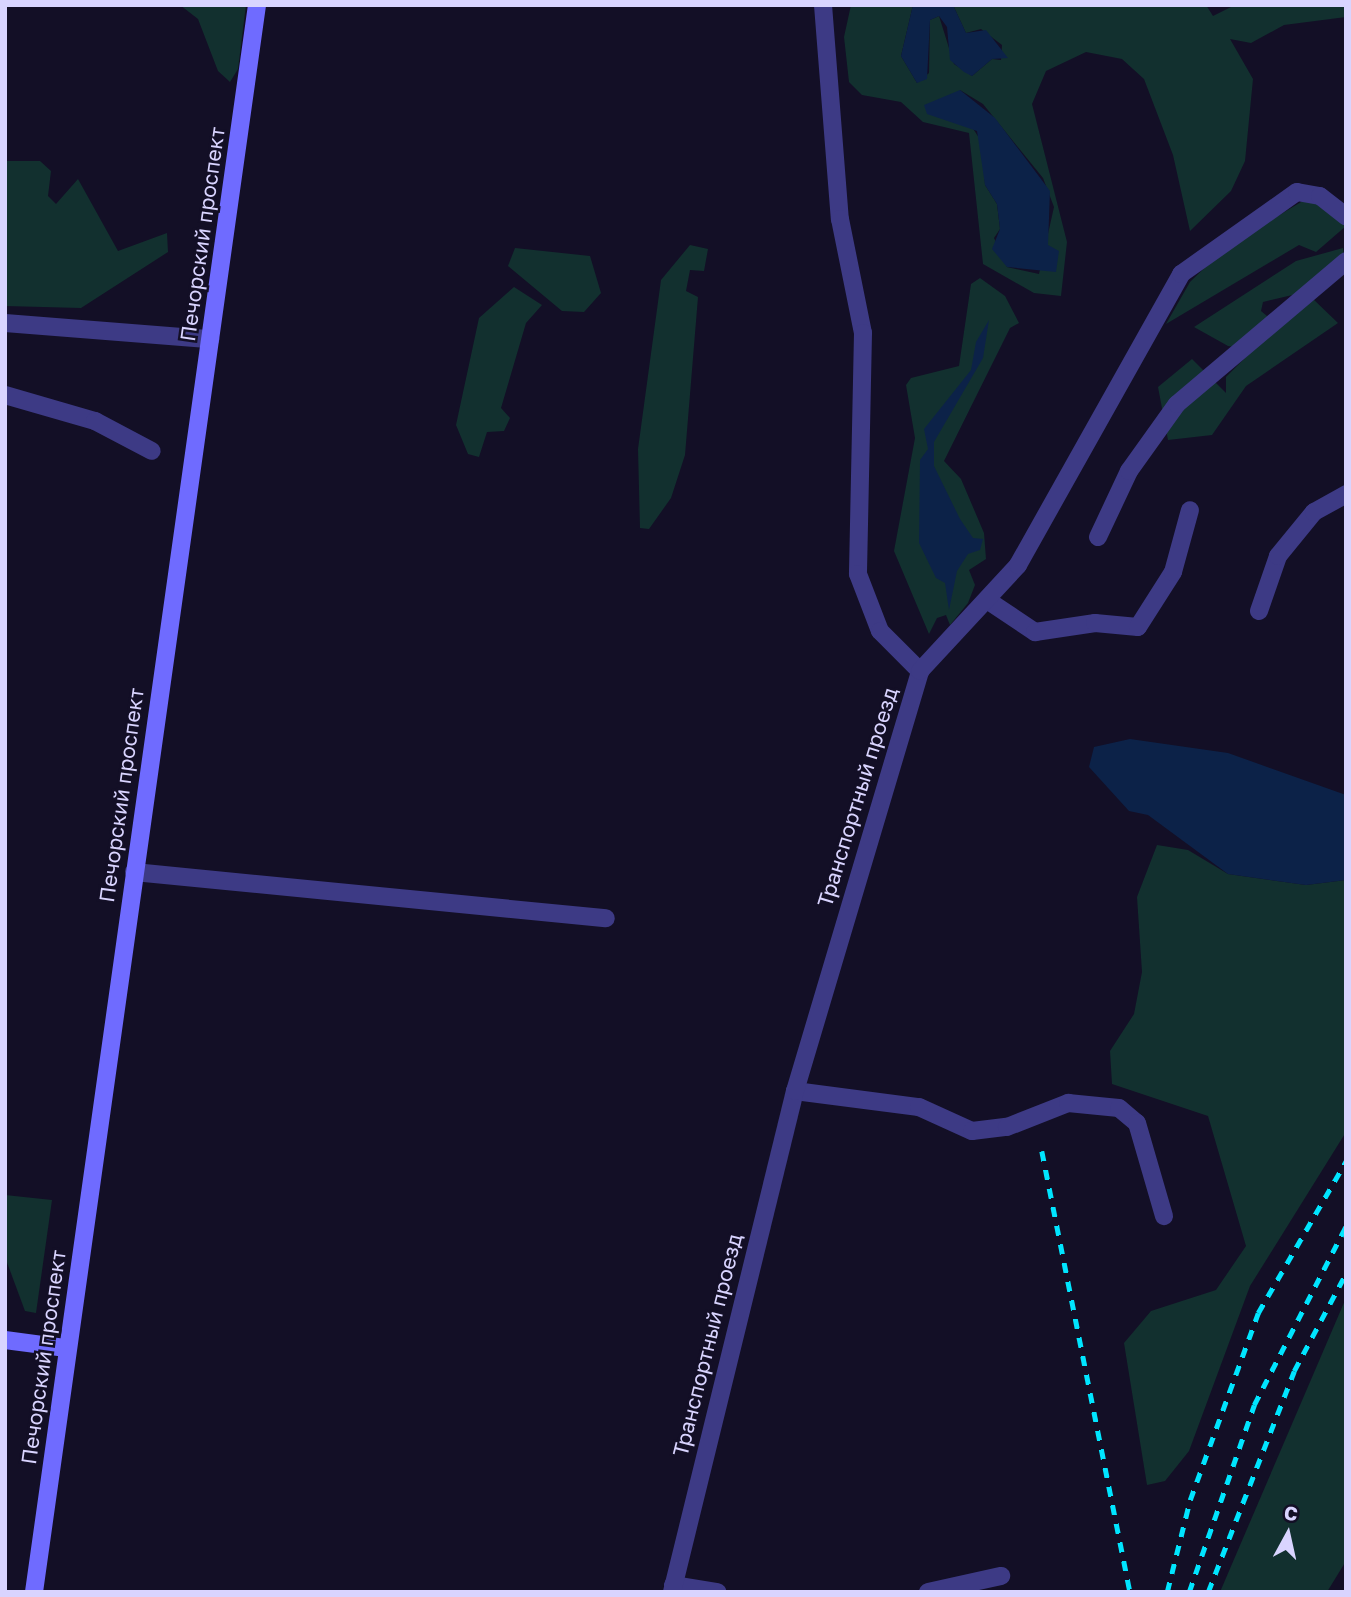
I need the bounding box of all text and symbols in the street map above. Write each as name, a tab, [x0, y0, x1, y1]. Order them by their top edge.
street label: Печорский проспект	[174, 125, 230, 343]
street label: Транспортный проезд	[812, 684, 902, 910]
street label: Печорский проспект	[93, 686, 149, 904]
street label: Транспортный проезд	[667, 1231, 747, 1459]
street label: Печорский проспект	[15, 1248, 71, 1466]
north arrow	[1253, 1499, 1323, 1569]
text: С	[1283, 1500, 1299, 1525]

